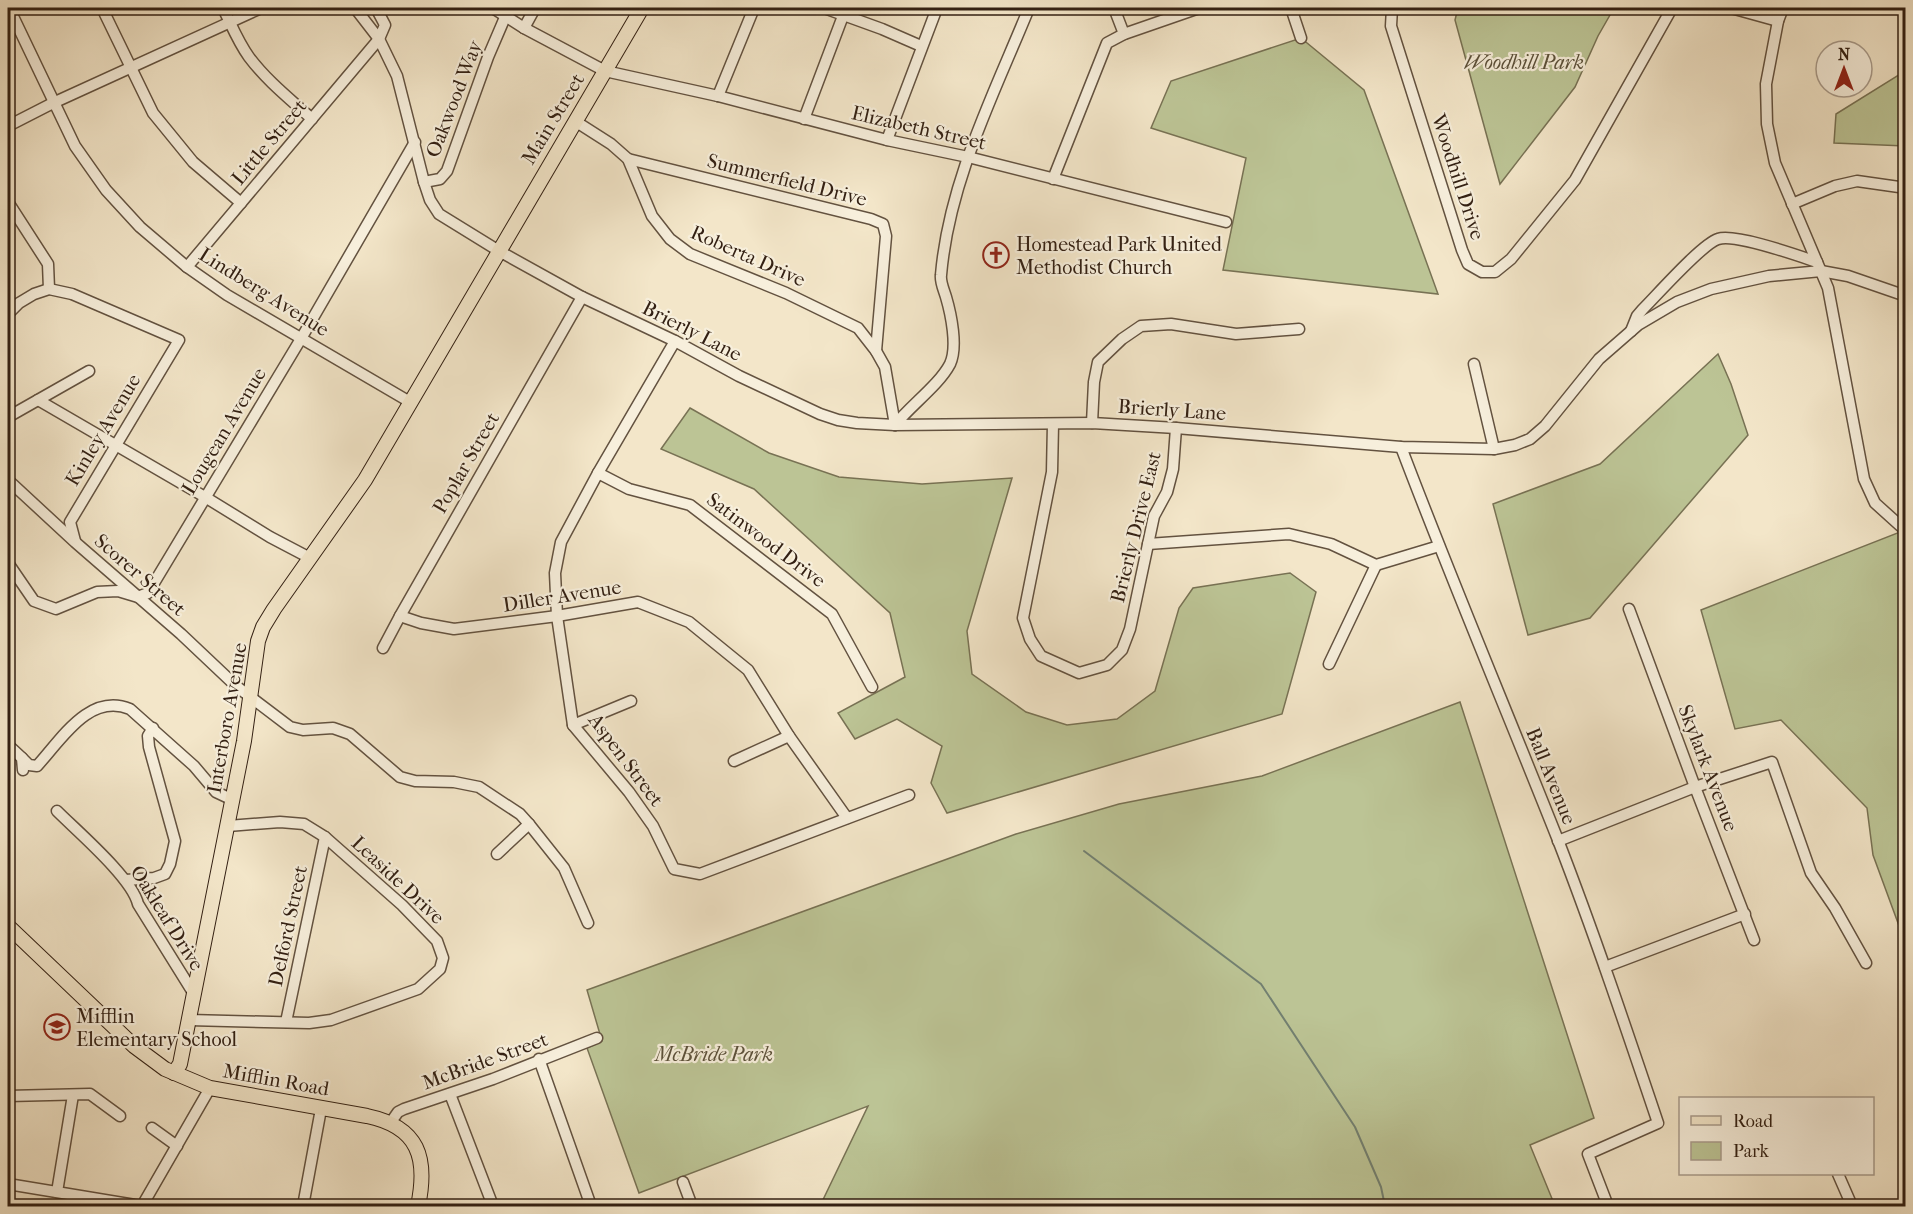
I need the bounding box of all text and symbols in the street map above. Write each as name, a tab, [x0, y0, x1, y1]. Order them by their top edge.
street label: Oakwood Way	[421, 36, 487, 161]
north arrow	[1814, 39, 1874, 99]
text: N	[1838, 45, 1851, 64]
park label: Woodhill Park	[1464, 51, 1584, 74]
street label: Main Street	[517, 69, 589, 169]
street label: Little Street	[227, 95, 311, 189]
street label: Elizabeth Street	[849, 101, 989, 155]
street label: Woodhill Drive	[1427, 110, 1489, 243]
street label: Summerfield Drive	[705, 149, 869, 211]
street label: Roberta Drive	[687, 221, 809, 292]
place label: Homestead Park United Methodist Church	[1016, 233, 1223, 279]
church icon: Homestead Park United Methodist Church	[981, 240, 1011, 270]
street label: Lindberg Avenue	[195, 243, 333, 341]
street label: Brierly Lane	[638, 296, 746, 366]
street label: Lougean Avenue	[177, 363, 271, 499]
street label: Kinley Avenue	[61, 370, 145, 490]
street label: Brierly Lane	[1117, 395, 1227, 425]
street label: Poplar Street	[428, 408, 504, 518]
street label: Brierly Drive East	[1106, 449, 1166, 605]
street label: Satinwood Drive	[702, 488, 830, 592]
street label: Scorer Street	[90, 529, 190, 621]
street label: Diller Avenue	[501, 575, 623, 617]
street label: Interboro Avenue	[202, 641, 252, 795]
street label: Skylark Avenue	[1673, 702, 1743, 835]
street label: Aspen Street	[583, 708, 668, 811]
street label: Ball Avenue	[1521, 724, 1581, 828]
street label: Leaside Drive	[347, 831, 449, 929]
street label: Oakleaf Drive	[126, 861, 209, 975]
street label: Delford Street	[264, 863, 312, 989]
place label: Mifflin Elementary School	[76, 1005, 238, 1051]
school or university icon: Mifflin Elementary School	[42, 1012, 72, 1042]
street label: McBride Street	[419, 1028, 551, 1094]
park label: McBride Park	[653, 1043, 773, 1066]
street label: Mifflin Road	[221, 1059, 332, 1101]
legend	[1679, 1097, 1874, 1175]
text: Road	[1733, 1111, 1773, 1132]
text: Park	[1733, 1141, 1770, 1162]

